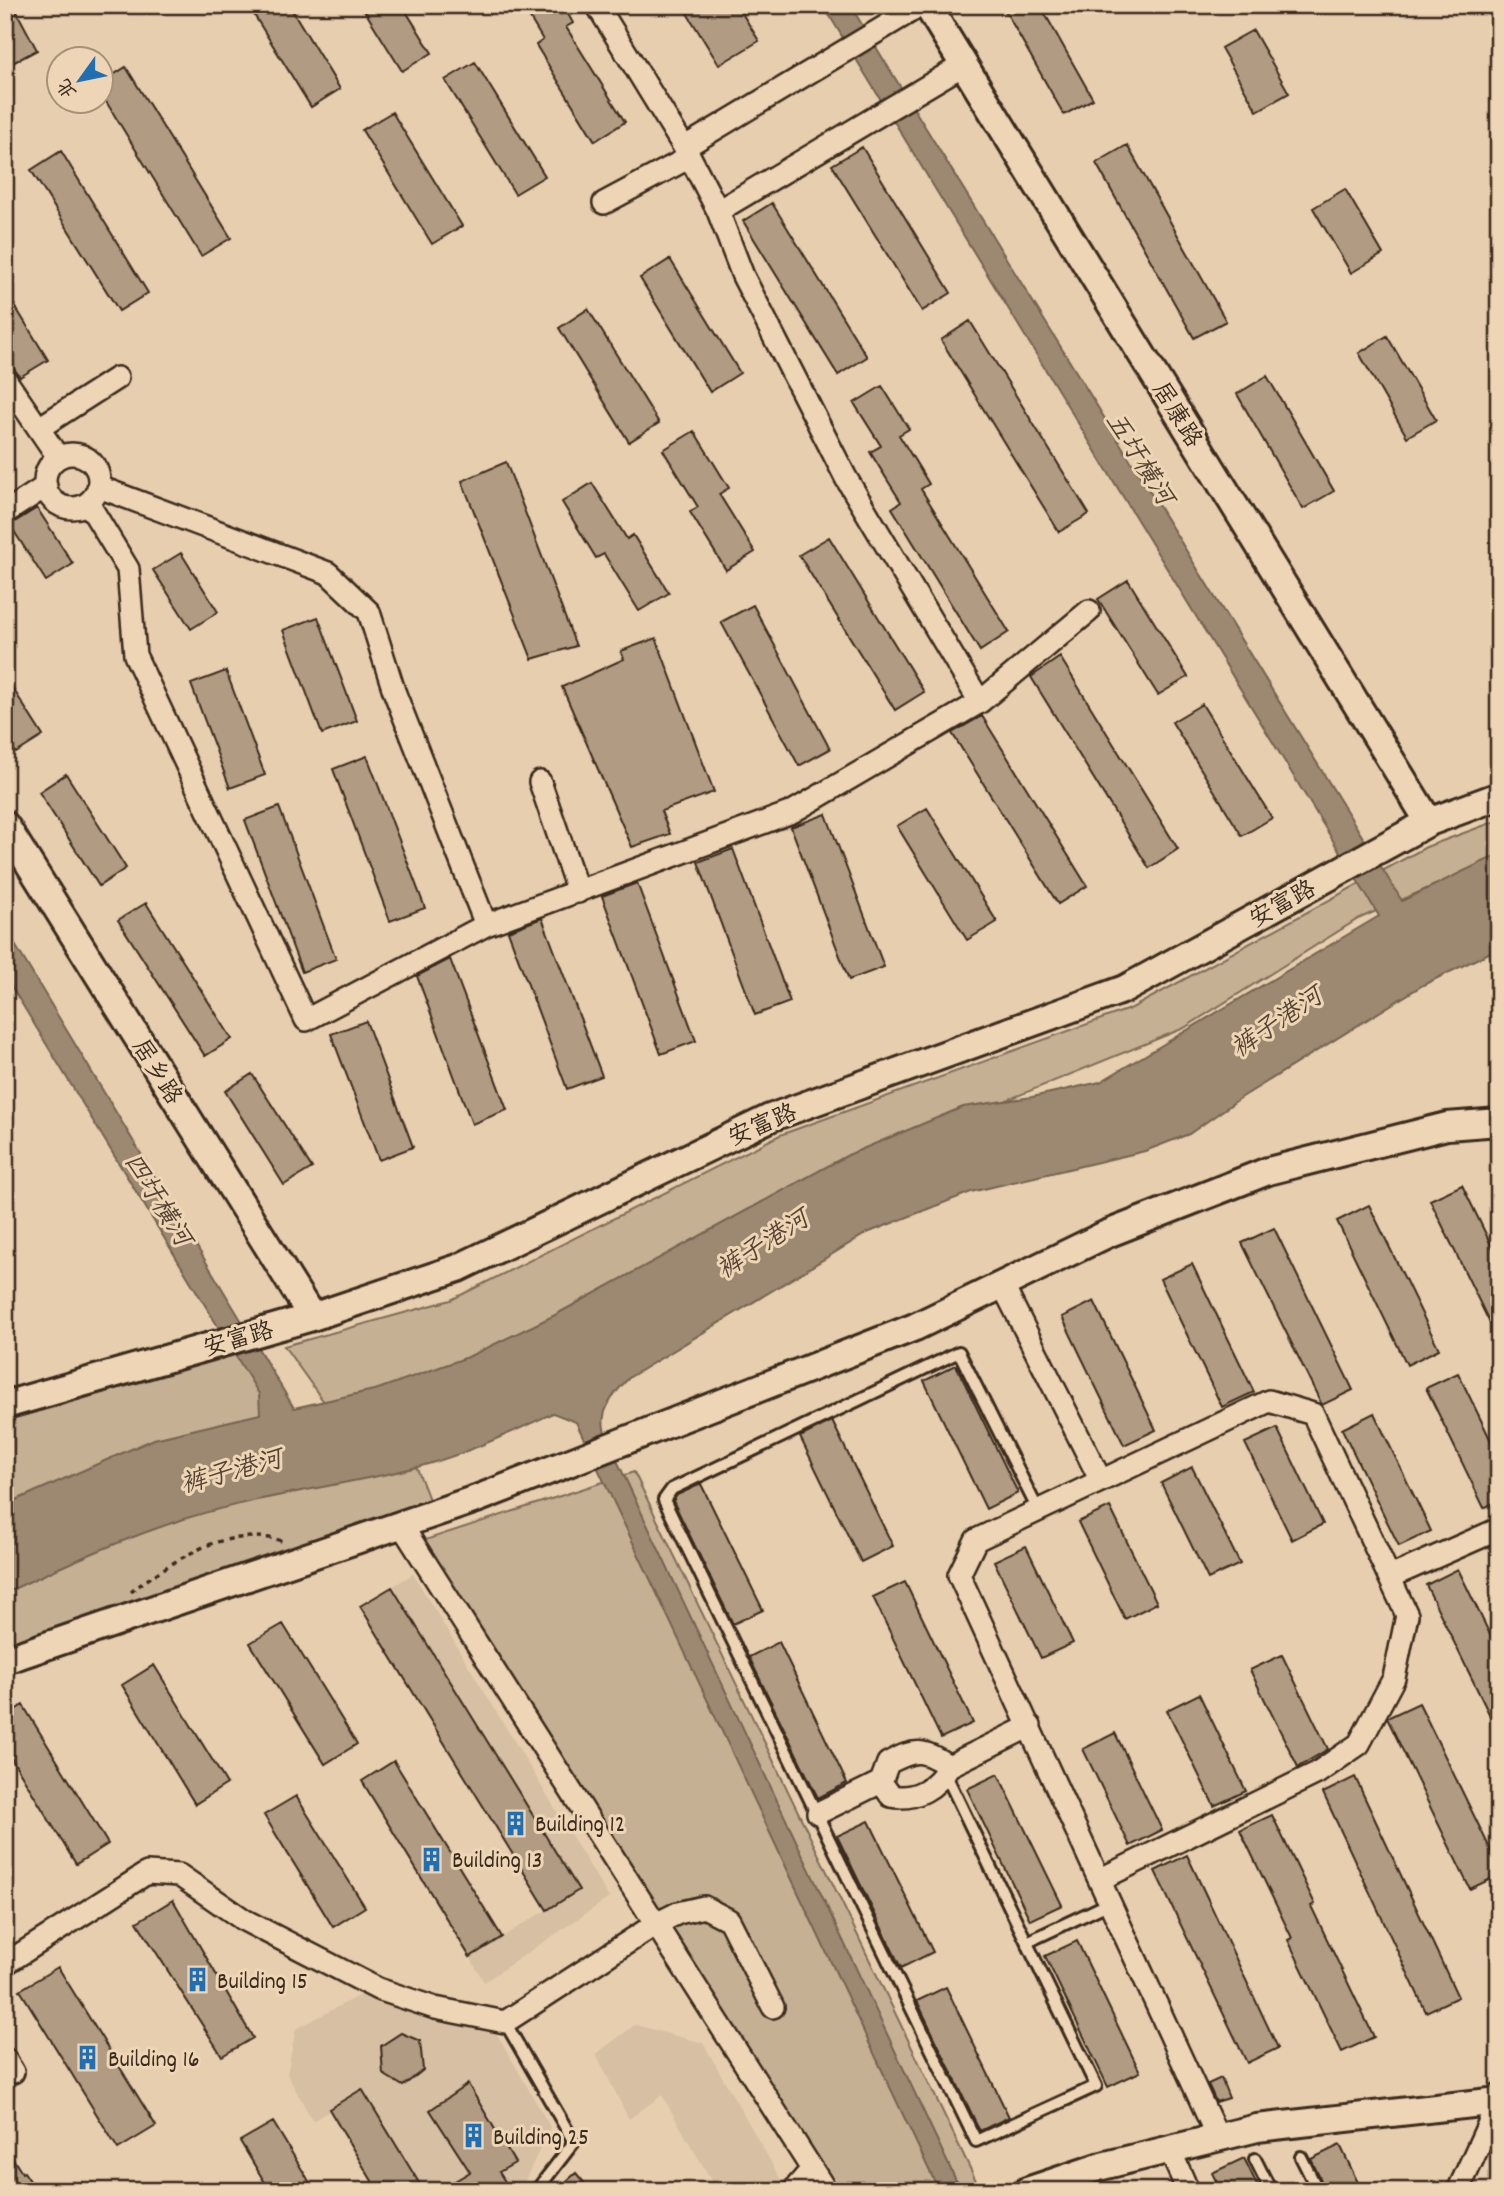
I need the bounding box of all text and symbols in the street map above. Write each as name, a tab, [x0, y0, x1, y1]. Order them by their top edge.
north arrow	[46, 46, 116, 116]
text: 北	[52, 72, 85, 103]
street label: 居康路	[1142, 376, 1209, 455]
water label: 五圩横河	[1095, 406, 1183, 517]
street label: 安富路	[1244, 873, 1323, 938]
water label: 裤子港河	[1224, 977, 1335, 1068]
street label: 居乡路	[122, 1033, 189, 1112]
street label: 安富路	[723, 1097, 803, 1156]
water label: 四圩横河	[113, 1147, 201, 1258]
water label: 裤子港河	[710, 1200, 821, 1290]
street label: 安富路	[200, 1315, 278, 1367]
water label: 裤子港河	[177, 1441, 291, 1505]
building icon: Building 12	[501, 1809, 529, 1837]
place label: Building 12	[535, 1809, 625, 1843]
building icon: Building 13	[418, 1845, 446, 1873]
place label: Building 13	[452, 1845, 542, 1879]
building icon: Building 15	[183, 1966, 211, 1994]
place label: Building 15	[217, 1966, 308, 2000]
building icon: Building 16	[74, 2044, 102, 2072]
place label: Building 16	[108, 2044, 200, 2078]
building icon: Building 25	[459, 2122, 487, 2150]
place label: Building 25	[493, 2122, 589, 2156]

